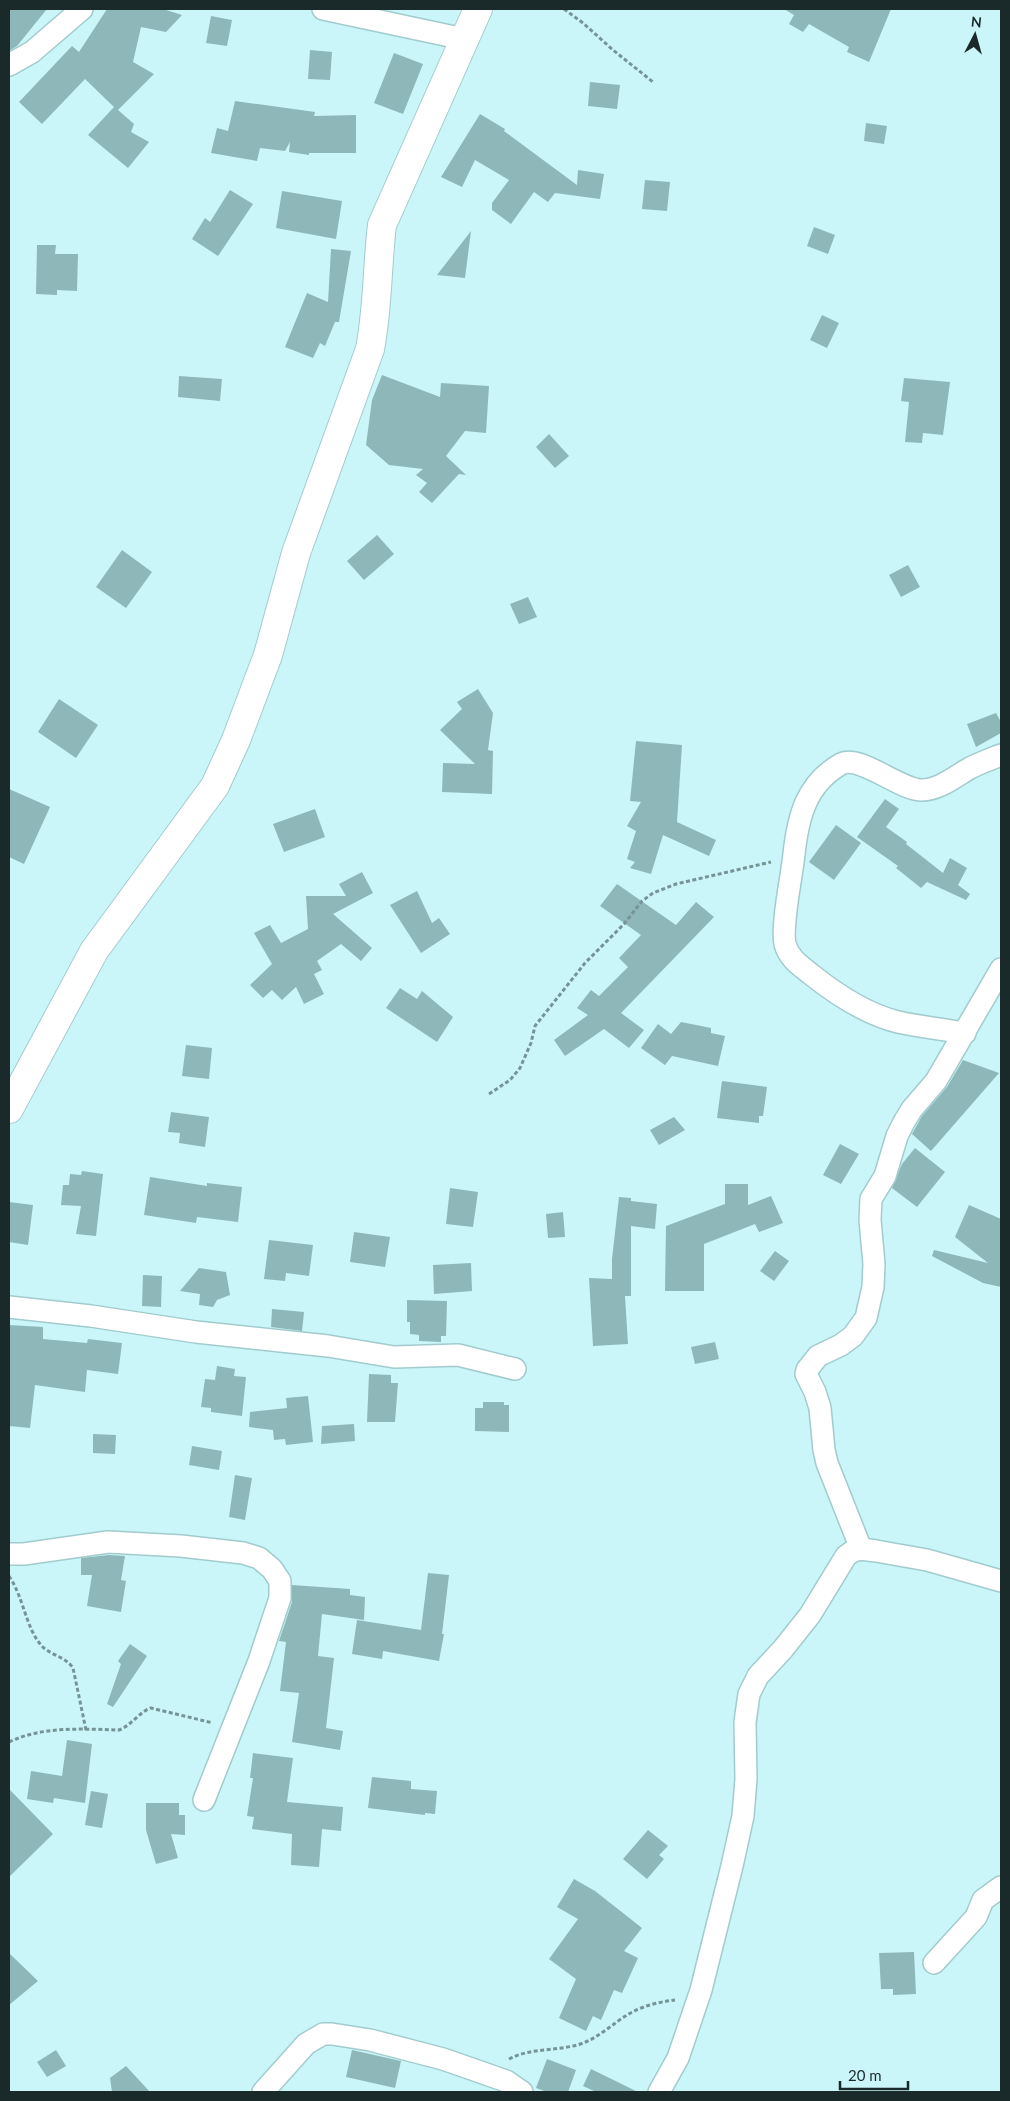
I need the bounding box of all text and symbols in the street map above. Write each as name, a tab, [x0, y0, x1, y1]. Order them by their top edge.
north arrow	[950, 10, 1000, 60]
text: N	[970, 13, 983, 31]
scale bar	[840, 2058, 908, 2090]
text: 20 m	[848, 2066, 882, 2084]

